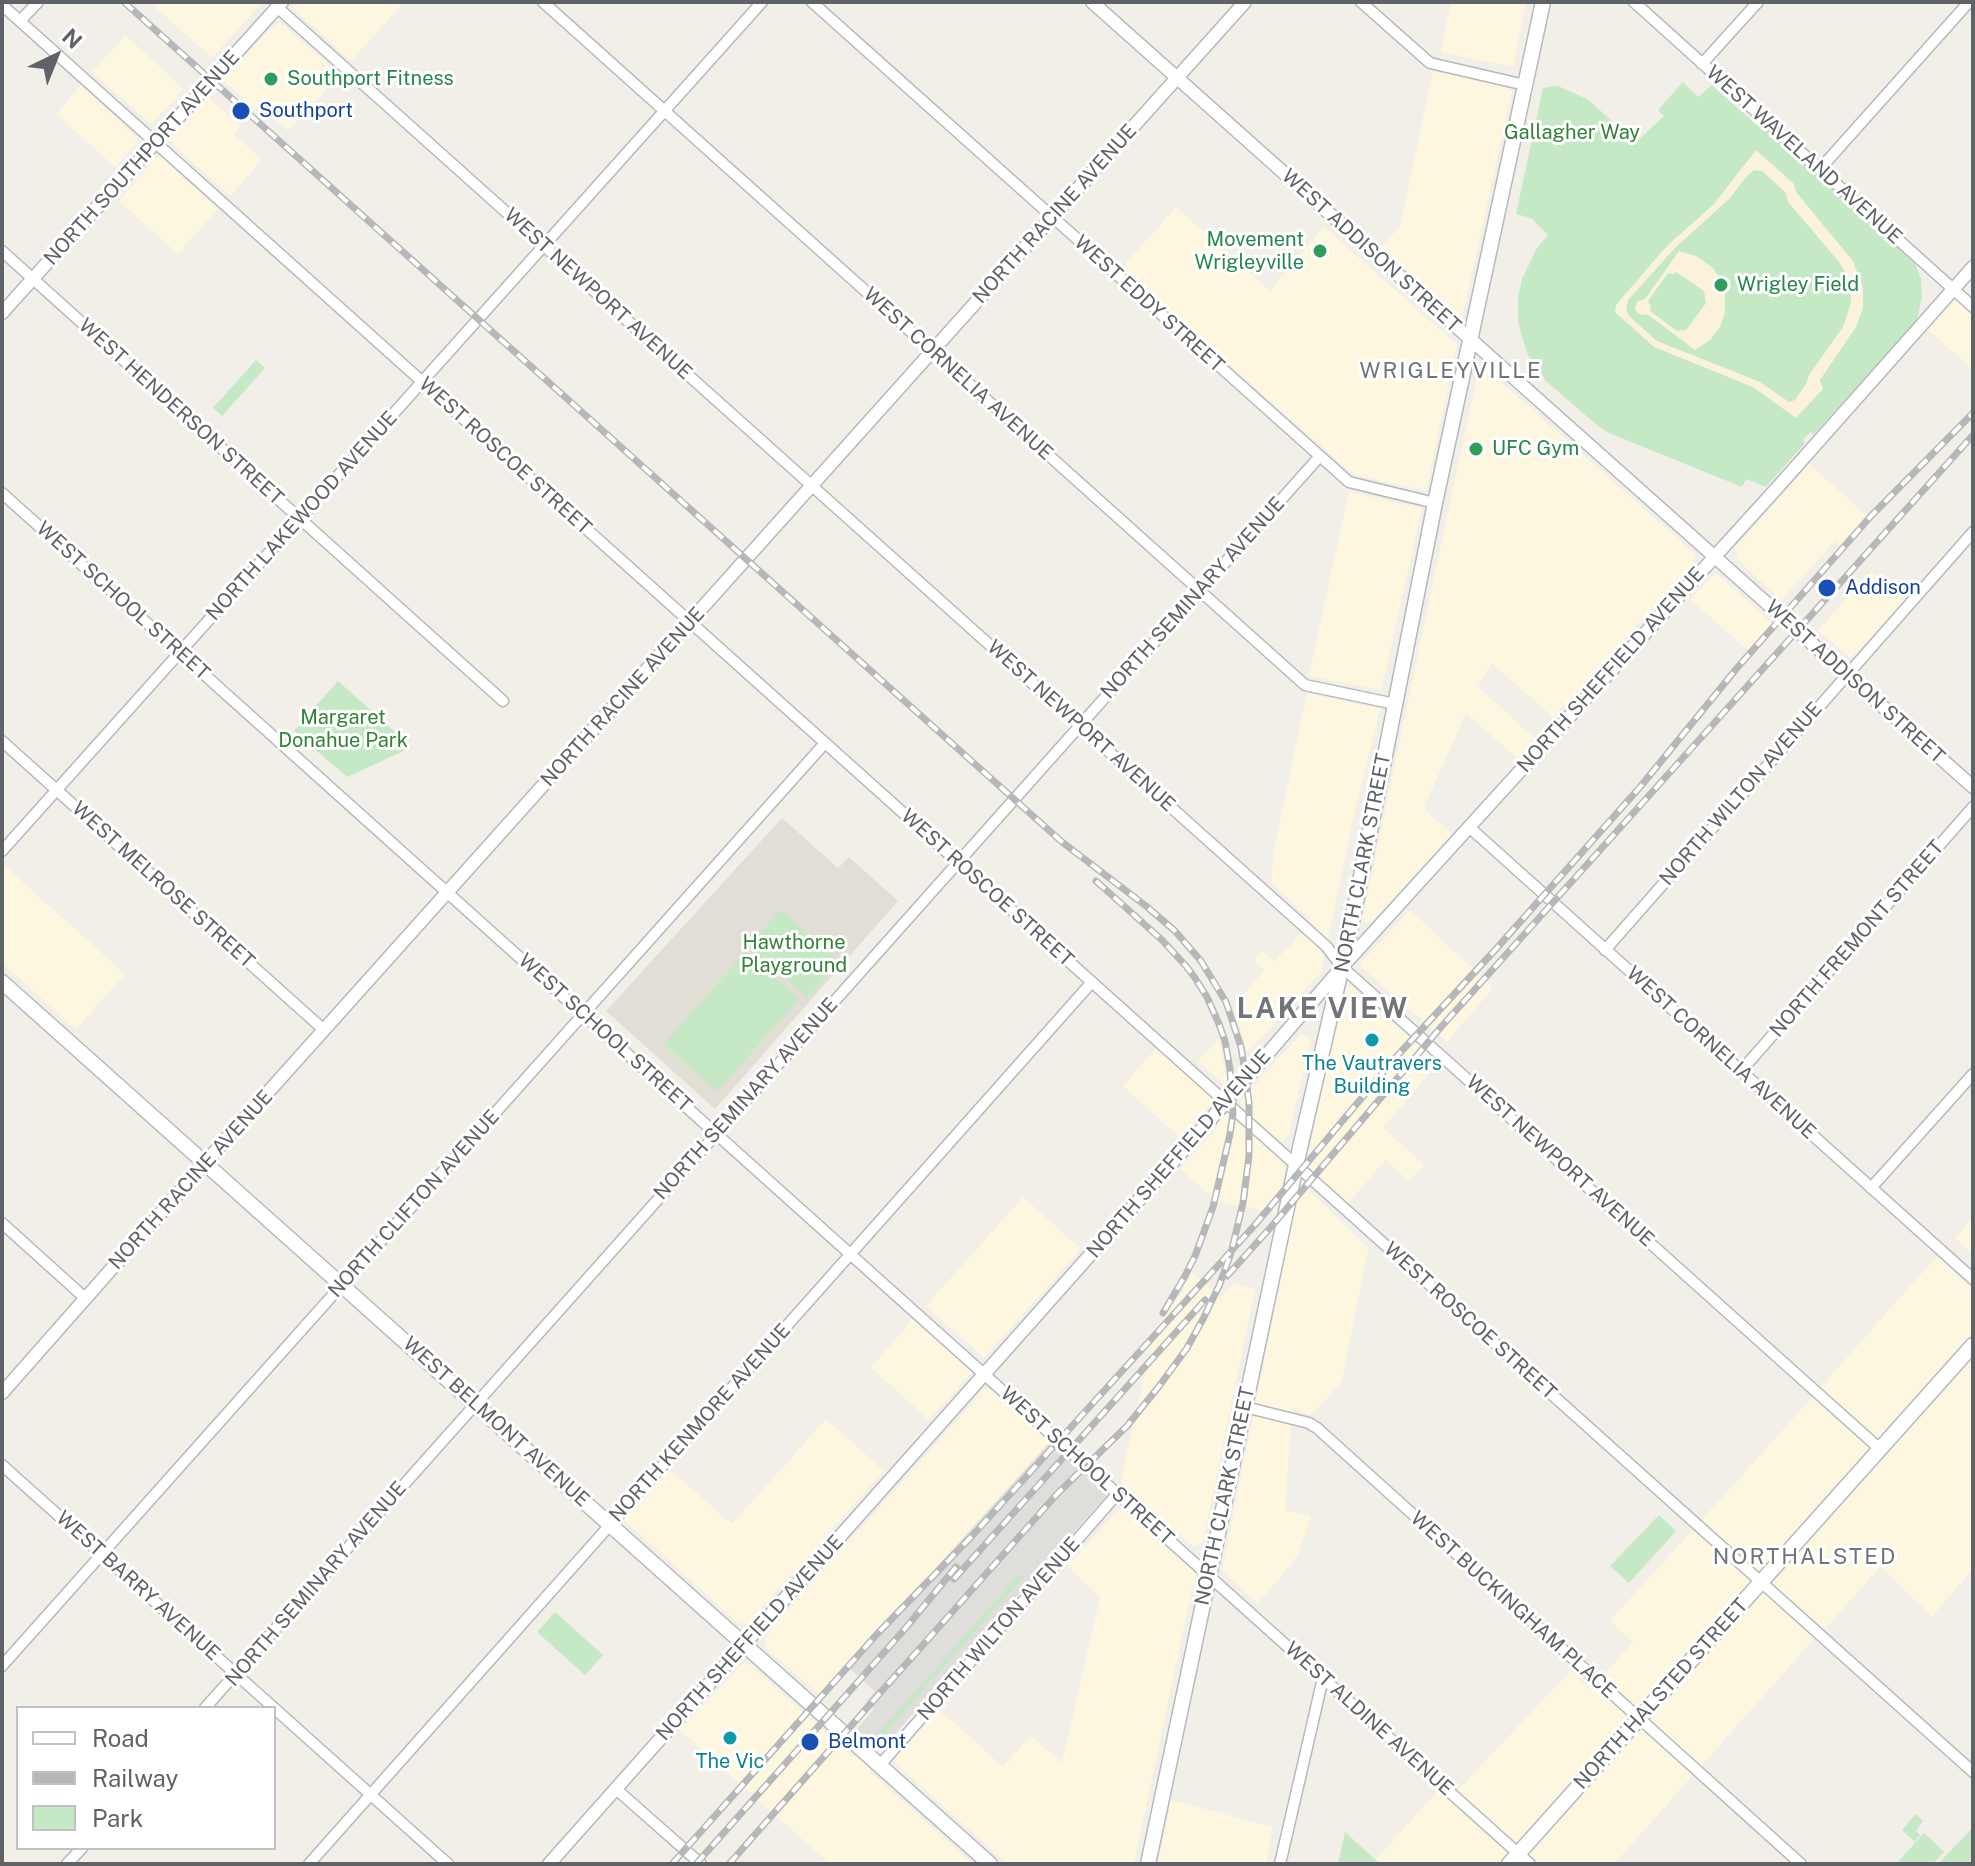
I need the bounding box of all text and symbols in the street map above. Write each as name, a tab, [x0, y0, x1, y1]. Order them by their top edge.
north arrow	[16, 16, 96, 96]
text: N	[57, 23, 88, 54]
street label: NORTH SOUTHPORT AVENUE	[39, 46, 245, 270]
street label: WEST WAVELAND AVENUE	[1701, 61, 1907, 249]
place label: Southport Fitness	[287, 67, 454, 91]
marker: Southport Fitness	[262, 70, 280, 88]
place label: Southport	[259, 99, 353, 123]
marker: Southport	[230, 100, 252, 122]
street label: NORTH RACINE AVENUE	[968, 119, 1142, 309]
park label: Gallagher Way	[1504, 121, 1640, 145]
street label: WEST ADDISON STREET	[1277, 164, 1465, 338]
street label: WEST NEWPORT AVENUE	[499, 203, 697, 385]
place label: Movement Wrigleyville	[1194, 228, 1304, 275]
street label: WEST EDDY STREET	[1069, 230, 1229, 378]
marker: Movement Wrigleyville	[1311, 242, 1329, 260]
place label: Wrigley Field	[1737, 273, 1859, 297]
marker: Wrigley Field	[1712, 276, 1730, 294]
street label: WEST CORNELIA AVENUE	[858, 283, 1058, 465]
street label: WEST HENDERSON STREET	[74, 314, 288, 510]
district label: WRIGLEYVILLE	[1359, 358, 1543, 384]
street label: WEST ROSCOE STREET	[414, 372, 596, 540]
street label: NORTH LAKEWOOD AVENUE	[202, 406, 402, 626]
place label: UFC Gym	[1492, 437, 1579, 461]
marker: UFC Gym	[1467, 440, 1485, 458]
street label: NORTH SEMINARY AVENUE	[1096, 492, 1290, 704]
street label: WEST SCHOOL STREET	[31, 517, 215, 685]
street label: NORTH SHEFFIELD AVENUE	[1512, 562, 1710, 778]
place label: Addison	[1845, 576, 1921, 600]
marker: Addison	[1816, 577, 1838, 599]
street label: WEST ADDISON STREET	[1761, 595, 1949, 769]
street label: NORTH RACINE AVENUE	[536, 602, 710, 792]
street label: WEST NEWPORT AVENUE	[982, 635, 1180, 817]
street label: NORTH WILTON AVENUE	[1655, 697, 1827, 891]
park label: Margaret Donahue Park	[278, 706, 408, 753]
street label: NORTH CLARK STREET	[1330, 751, 1396, 975]
street label: WEST MELROSE STREET	[67, 797, 259, 973]
street label: WEST ROSCOE STREET	[896, 804, 1078, 972]
street label: NORTH FREMONT STREET	[1765, 836, 1949, 1042]
park label: Hawthorne Playground	[741, 931, 847, 978]
street label: WEST SCHOOL STREET	[513, 949, 697, 1117]
street label: WEST CORNELIA AVENUE	[1621, 962, 1821, 1144]
district label: LAKE VIEW	[1237, 992, 1409, 1026]
street label: NORTH SEMINARY AVENUE	[649, 993, 843, 1205]
marker: The Vautravers Building	[1363, 1031, 1381, 1049]
street label: NORTH SHEFFIELD AVENUE	[1082, 1045, 1276, 1263]
place label: The Vautravers Building	[1302, 1052, 1442, 1099]
street label: WEST NEWPORT AVENUE	[1461, 1070, 1659, 1252]
street label: NORTH RACINE AVENUE	[104, 1085, 278, 1275]
street label: NORTH CLIFTON AVENUE	[323, 1105, 505, 1303]
street label: WEST ROSCOE STREET	[1379, 1237, 1561, 1405]
street label: NORTH KENMORE AVENUE	[604, 1319, 796, 1527]
street label: WEST BELMONT AVENUE	[398, 1332, 594, 1512]
street label: WEST SCHOOL STREET	[995, 1382, 1179, 1550]
street label: NORTH CLARK STREET	[1190, 1385, 1260, 1607]
street label: NORTH SEMINARY AVENUE	[221, 1477, 411, 1691]
street label: WEST BARRY AVENUE	[51, 1506, 225, 1666]
street label: WEST BUCKINGHAM PLACE	[1405, 1506, 1621, 1704]
street label: NORTH SHEFFIELD AVENUE	[651, 1530, 849, 1746]
street label: NORTH WILTON AVENUE	[913, 1532, 1085, 1726]
district label: NORTHALSTED	[1713, 1544, 1897, 1570]
street label: NORTH HALSTED STREET	[1569, 1594, 1753, 1794]
street label: WEST ALDINE AVENUE	[1280, 1637, 1458, 1801]
legend	[16, 1706, 276, 1850]
text: Road	[92, 1724, 149, 1752]
marker: The Vic	[721, 1729, 739, 1747]
place label: Belmont	[828, 1730, 906, 1754]
marker: Belmont	[799, 1731, 821, 1753]
place label: The Vic	[696, 1750, 764, 1774]
text: Railway	[92, 1764, 178, 1792]
text: Park	[92, 1804, 143, 1832]

